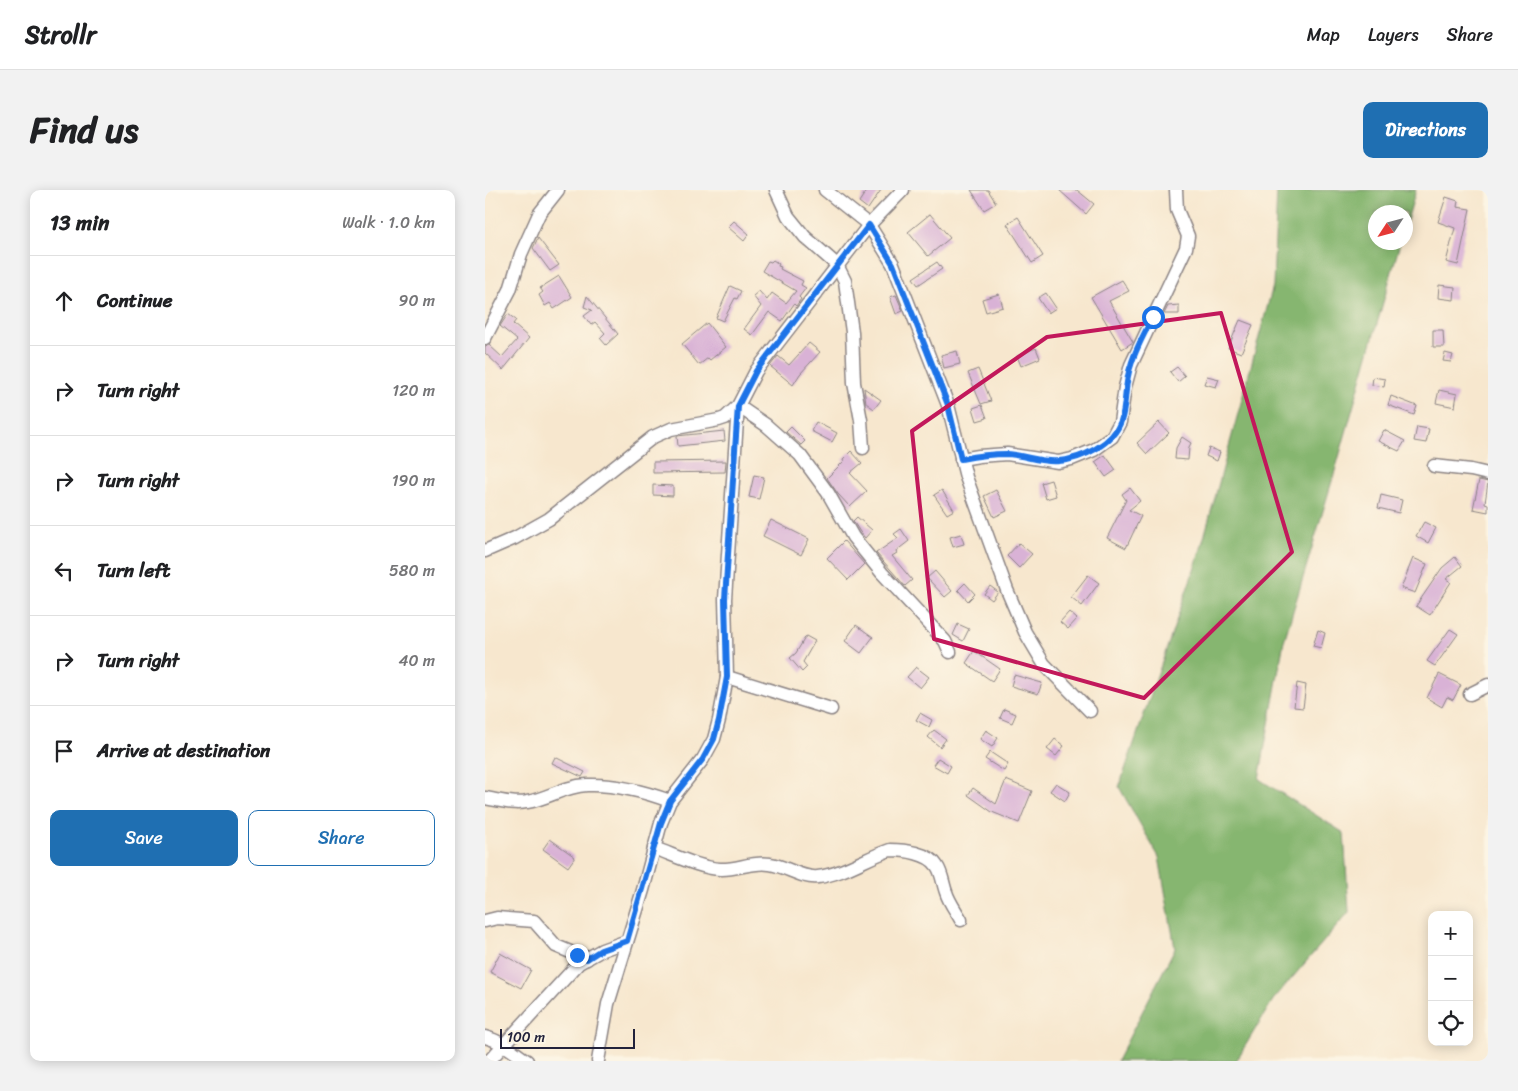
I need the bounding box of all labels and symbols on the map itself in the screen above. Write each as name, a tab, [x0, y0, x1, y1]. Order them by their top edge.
north arrow	[1368, 205, 1413, 250]
route start	[1142, 306, 1165, 329]
route end	[566, 944, 589, 967]
scale bar	[500, 1026, 635, 1049]

